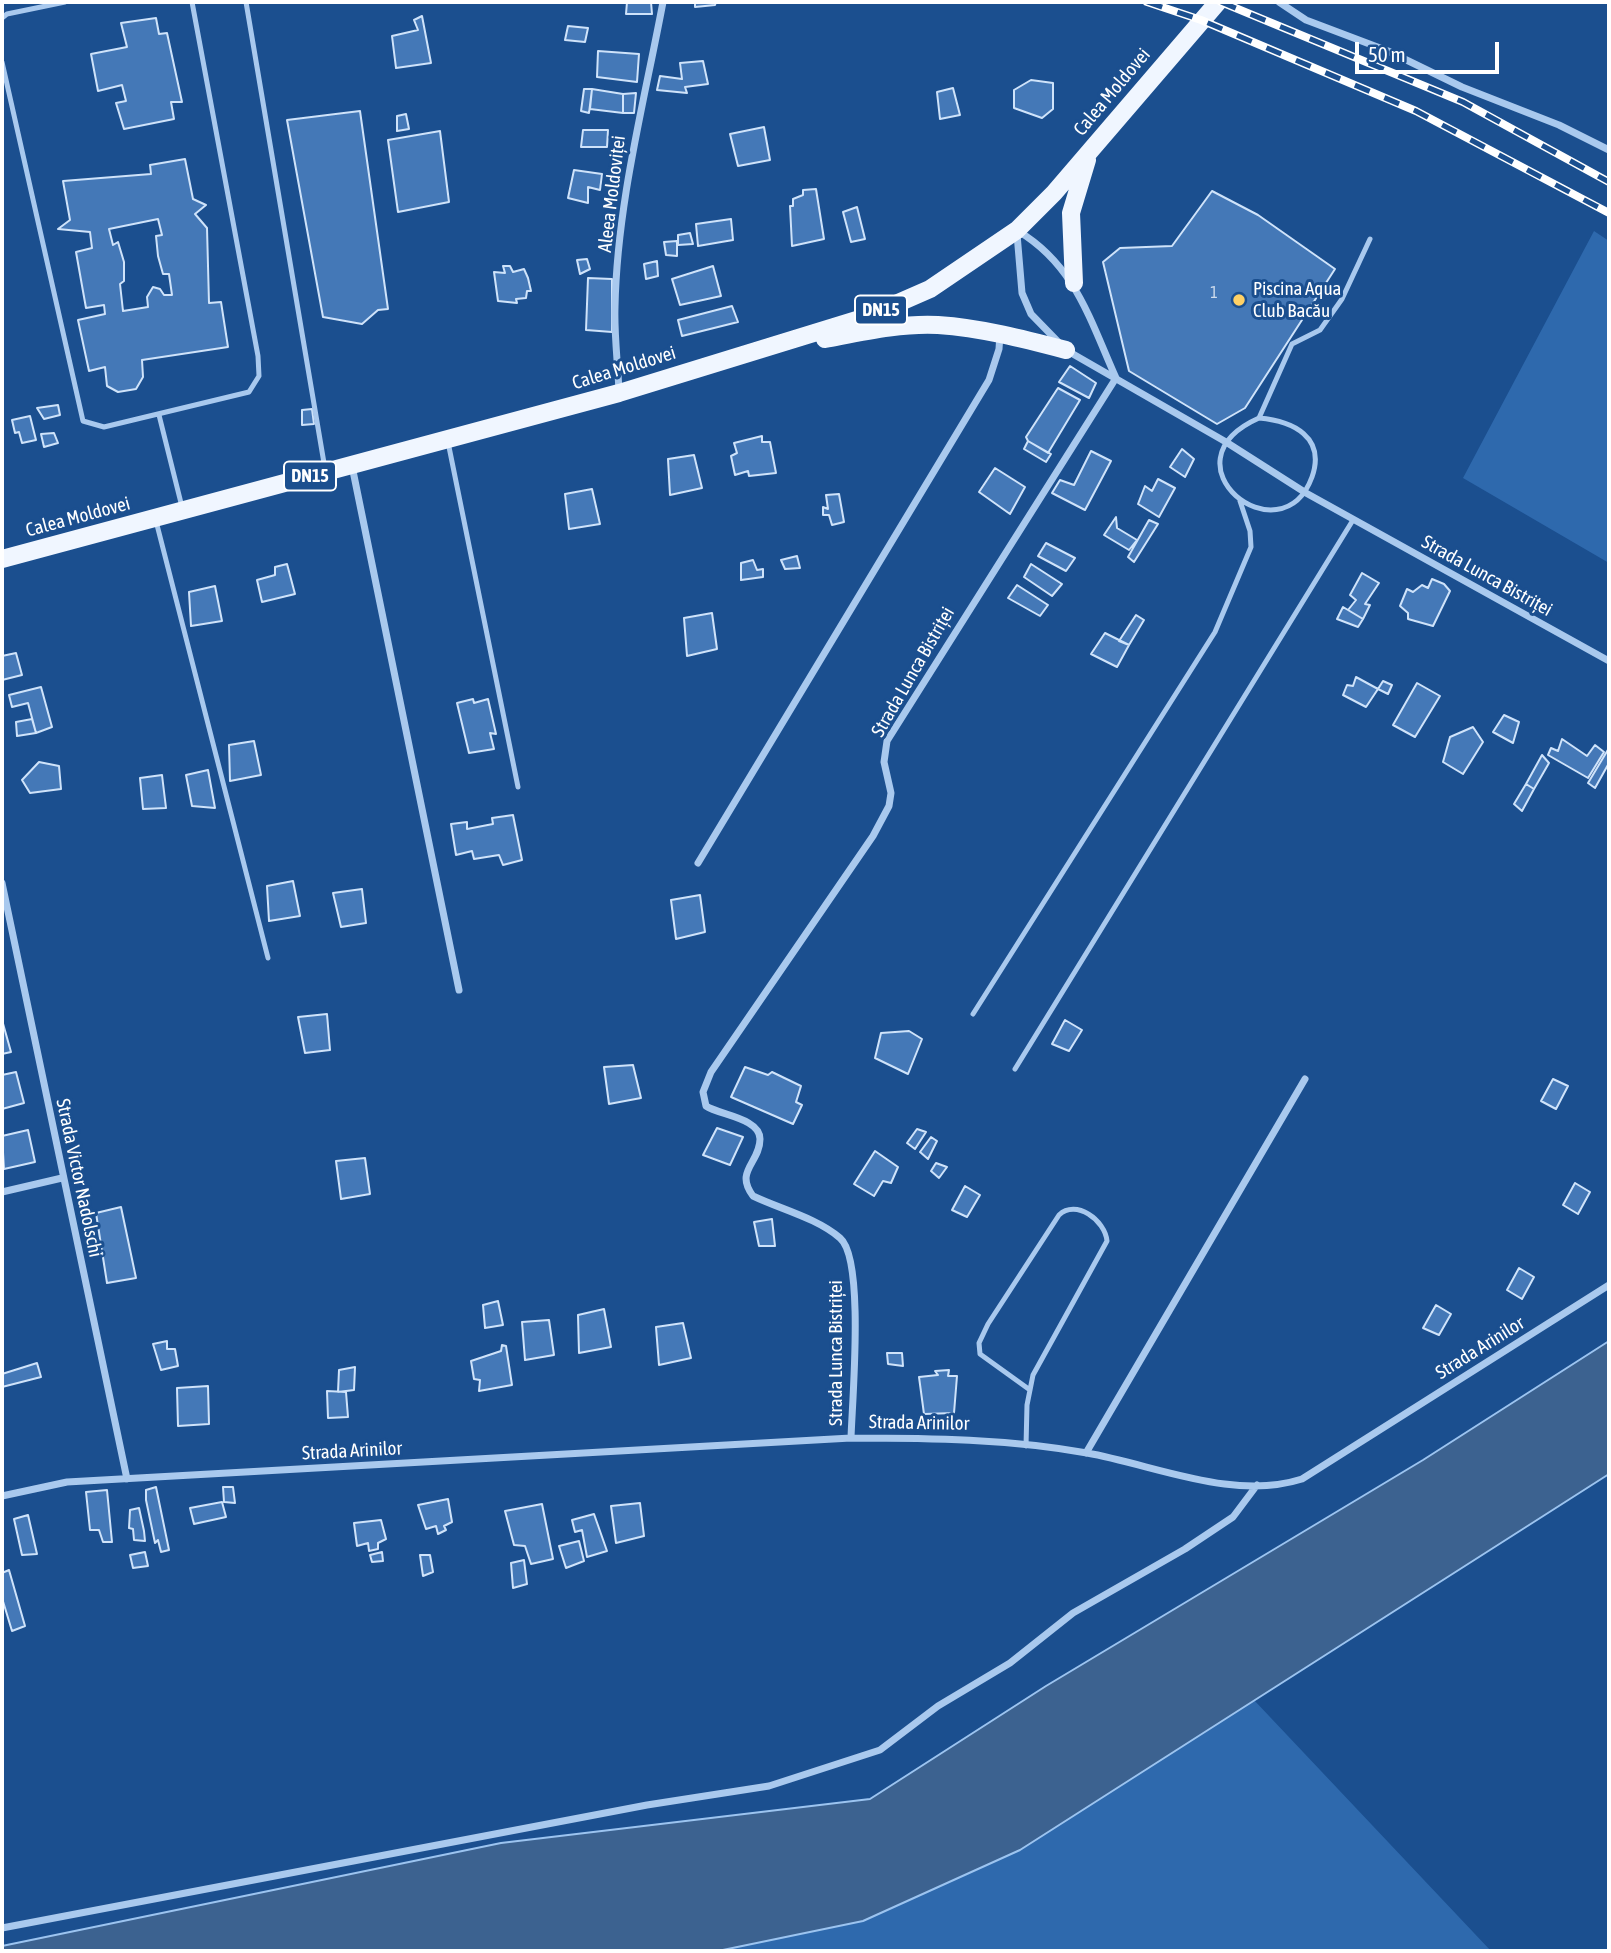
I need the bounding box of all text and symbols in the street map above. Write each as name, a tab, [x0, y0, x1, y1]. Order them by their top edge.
scale bar	[1359, 28, 1502, 72]
text: 50 m	[1368, 42, 1406, 66]
street label: Calea Moldovei	[1069, 44, 1155, 140]
street label: Aleea Moldoviței	[594, 134, 630, 254]
place label: Piscina Aqua Club Bacău	[1253, 278, 1341, 322]
house number: 1	[1210, 283, 1218, 303]
marker: Piscina Aqua Club Bacău	[1231, 292, 1247, 308]
road number: DN15	[855, 296, 907, 324]
street label: Calea Moldovei	[569, 341, 679, 395]
road number: DN15	[284, 462, 336, 490]
street label: Calea Moldovei	[23, 492, 133, 542]
street label: Strada Lunca Bistriței	[1418, 531, 1556, 621]
street label: Strada Lunca Bistriței	[867, 603, 959, 741]
street label: Strada Victor Nadolschi	[51, 1097, 107, 1259]
street label: Strada Lunca Bistriței	[825, 1280, 847, 1426]
street label: Strada Arinilor	[1431, 1312, 1529, 1384]
street label: Strada Arinilor	[869, 1411, 969, 1435]
street label: Strada Arinilor	[301, 1437, 403, 1465]

